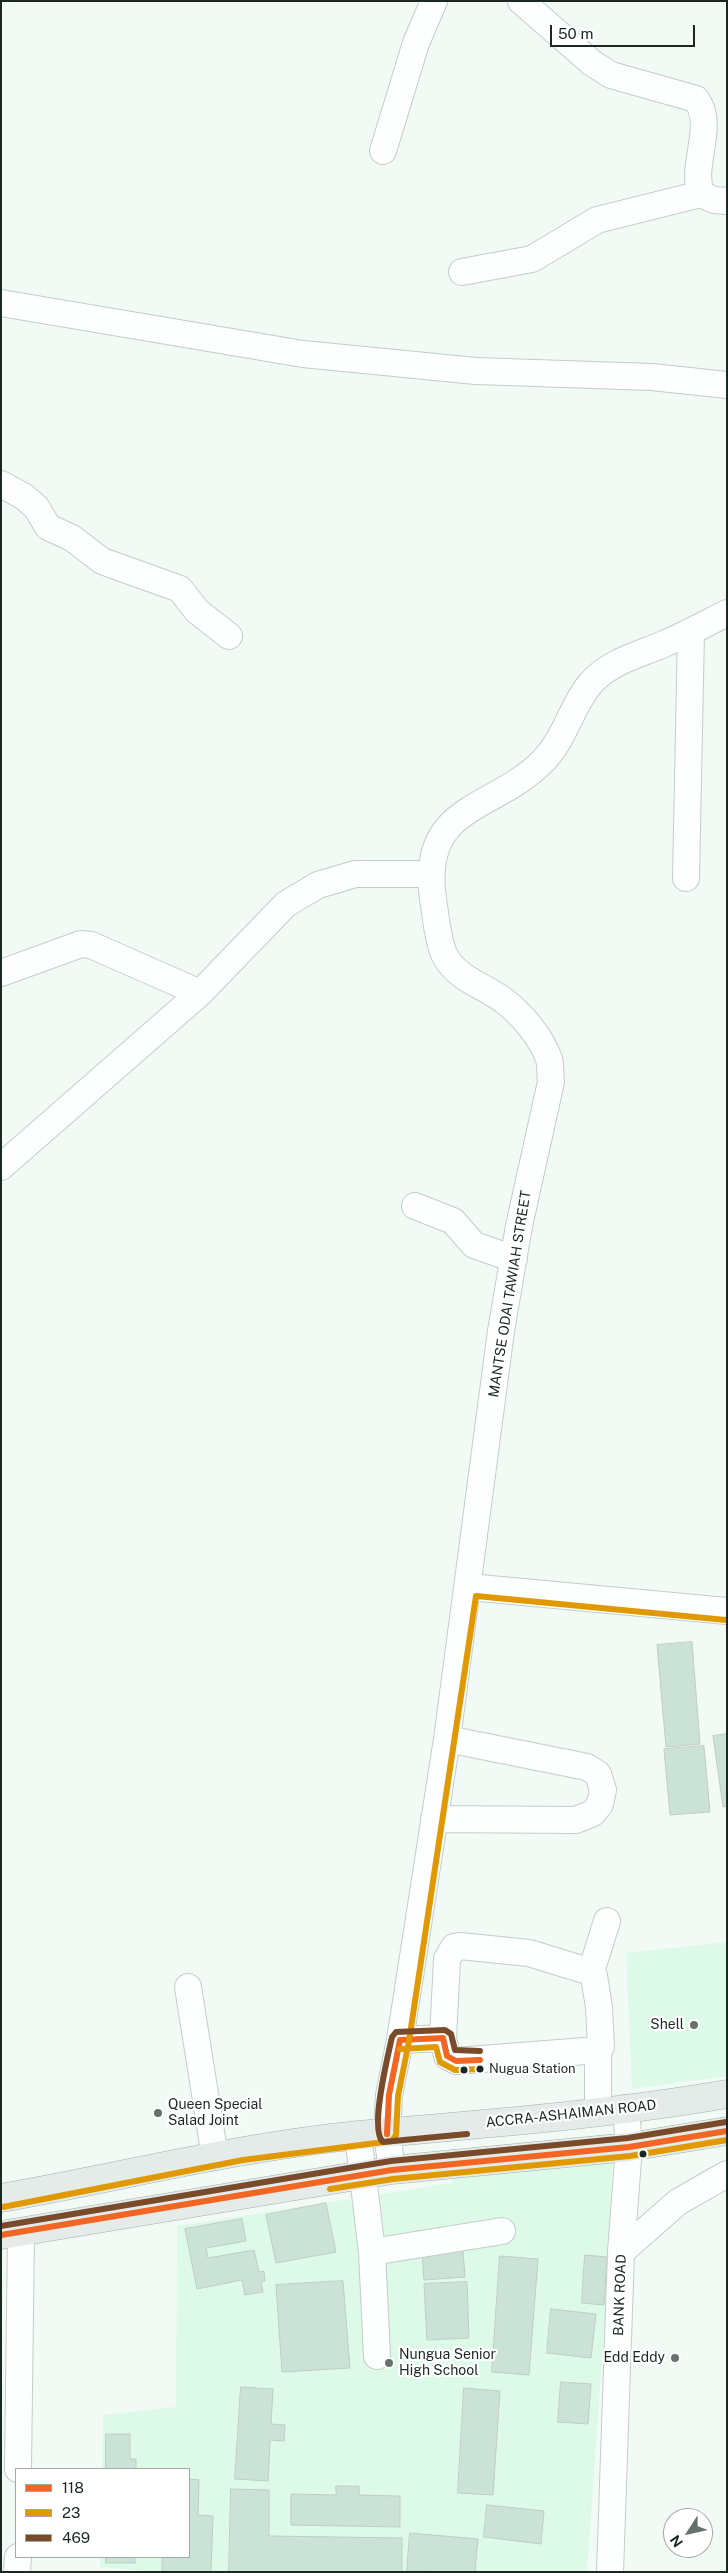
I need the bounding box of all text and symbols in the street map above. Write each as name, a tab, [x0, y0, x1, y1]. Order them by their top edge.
scale bar	[553, 15, 698, 47]
text: 50 m	[558, 25, 593, 42]
street label: MANTSE ODAI TAWIAH STREET	[485, 1189, 535, 1399]
place label: Shell	[650, 2017, 684, 2033]
marker: Shell	[688, 2019, 700, 2031]
place label: Nugua Station	[489, 2061, 576, 2077]
marker: Nugua Station	[475, 2064, 485, 2074]
unlabelled marker	[459, 2065, 469, 2075]
place label: Queen Special Salad Joint	[168, 2097, 263, 2130]
street label: ACCRA-ASHAIMAN ROAD	[485, 2097, 657, 2131]
marker: Queen Special Salad Joint	[152, 2107, 164, 2119]
unlabelled marker	[638, 2149, 648, 2159]
street label: BANK ROAD	[610, 2254, 630, 2336]
place label: Nungua Senior High School	[399, 2347, 496, 2380]
place label: Edd Eddy	[604, 2350, 665, 2366]
marker: Edd Eddy	[669, 2352, 681, 2364]
marker: Nungua Senior High School	[383, 2357, 395, 2369]
legend	[15, 2468, 190, 2558]
text: 118	[62, 2479, 84, 2496]
text: 23	[62, 2504, 80, 2521]
north arrow	[663, 2508, 713, 2558]
text: 469	[62, 2529, 90, 2546]
text: N	[667, 2532, 686, 2550]

